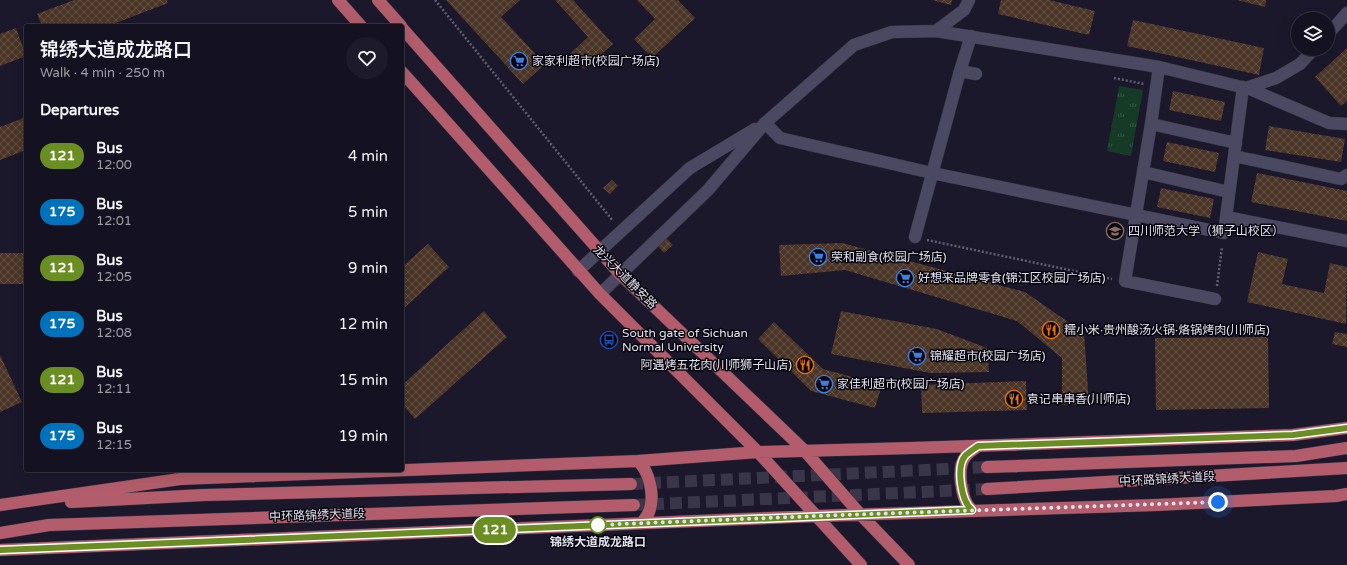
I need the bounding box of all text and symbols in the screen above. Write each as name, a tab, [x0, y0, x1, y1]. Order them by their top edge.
map controls	[1291, 12, 1335, 56]
button: layers	[1291, 12, 1335, 56]
button: heart	[346, 37, 388, 79]
text: 锦绣大道成龙路口	[40, 39, 192, 61]
supermarket icon: 家家利超市(校园广场店)	[509, 51, 529, 71]
place label: 家家利超市(校园广场店)	[532, 54, 660, 68]
text: Walk · 4 min · 250 m	[40, 65, 165, 81]
text: Departures	[40, 101, 119, 119]
text: Bus	[96, 139, 123, 157]
text: 121	[49, 147, 75, 164]
text: 4 min	[348, 147, 388, 165]
text: 12:00	[96, 157, 132, 173]
text: Bus	[96, 195, 123, 213]
text: 175	[49, 203, 75, 220]
text: 5 min	[348, 203, 388, 221]
text: 12:01	[96, 213, 132, 229]
school or university icon: 四川师范大学（狮子山校区）	[1105, 221, 1125, 241]
place label: 四川师范大学（狮子山校区）	[1128, 224, 1284, 238]
street label: 龙兴大道静安路	[590, 242, 660, 312]
supermarket icon: 荣和副食(校园广场店)	[808, 247, 828, 267]
place label: 荣和副食(校园广场店)	[831, 250, 947, 264]
text: Bus	[96, 251, 123, 269]
text: 121	[49, 259, 75, 276]
text: 9 min	[348, 259, 388, 277]
supermarket icon: 好想来品牌零食(锦江区校园广场店)	[895, 268, 915, 288]
text: 12:05	[96, 269, 132, 285]
place label: 好想来品牌零食(锦江区校园广场店)	[918, 271, 1106, 285]
text: Bus	[96, 307, 123, 325]
text: 175	[49, 315, 75, 332]
text: 12 min	[339, 315, 388, 333]
restaurant icon: 糯小米·贵州酸汤火锅·烙锅烤肉(川师店)	[1041, 320, 1061, 340]
place label: 糯小米·贵州酸汤火锅·烙锅烤肉(川师店)	[1064, 323, 1270, 337]
text: 12:08	[96, 325, 132, 341]
place label: South gate of Sichuan Normal University	[622, 326, 748, 354]
bus stop icon: South gate of Sichuan Normal University	[599, 330, 619, 350]
supermarket icon: 锦耀超市(校园广场店)	[907, 346, 927, 366]
place label: 锦耀超市(校园广场店)	[930, 349, 1046, 363]
restaurant icon: 阿遇烤五花肉(川师狮子山店)	[795, 355, 815, 375]
place label: 阿遇烤五花肉(川师狮子山店)	[641, 358, 792, 372]
text: Bus	[96, 363, 123, 381]
text: 121	[49, 371, 75, 388]
text: 15 min	[339, 371, 388, 389]
supermarket icon: 家佳利超市(校园广场店)	[814, 374, 834, 394]
place label: 家佳利超市(校园广场店)	[837, 377, 965, 391]
text: 12:11	[96, 381, 132, 397]
restaurant icon: 袁记串串香(川师店)	[1004, 389, 1024, 409]
place label: 袁记串串香(川师店)	[1027, 392, 1131, 406]
text: Bus	[96, 419, 123, 437]
text: 175	[49, 427, 75, 444]
text: 19 min	[339, 427, 388, 445]
text: 12:15	[96, 437, 132, 453]
street label: 中环路锦绣大道段	[1119, 469, 1215, 489]
your location	[1208, 492, 1228, 512]
street label: 中环路锦绣大道段	[269, 506, 365, 524]
marker: 锦绣大道成龙路口	[589, 516, 607, 534]
line badge: 121	[472, 517, 518, 543]
text: 121	[482, 521, 508, 538]
place label: 锦绣大道成龙路口	[550, 535, 646, 549]

